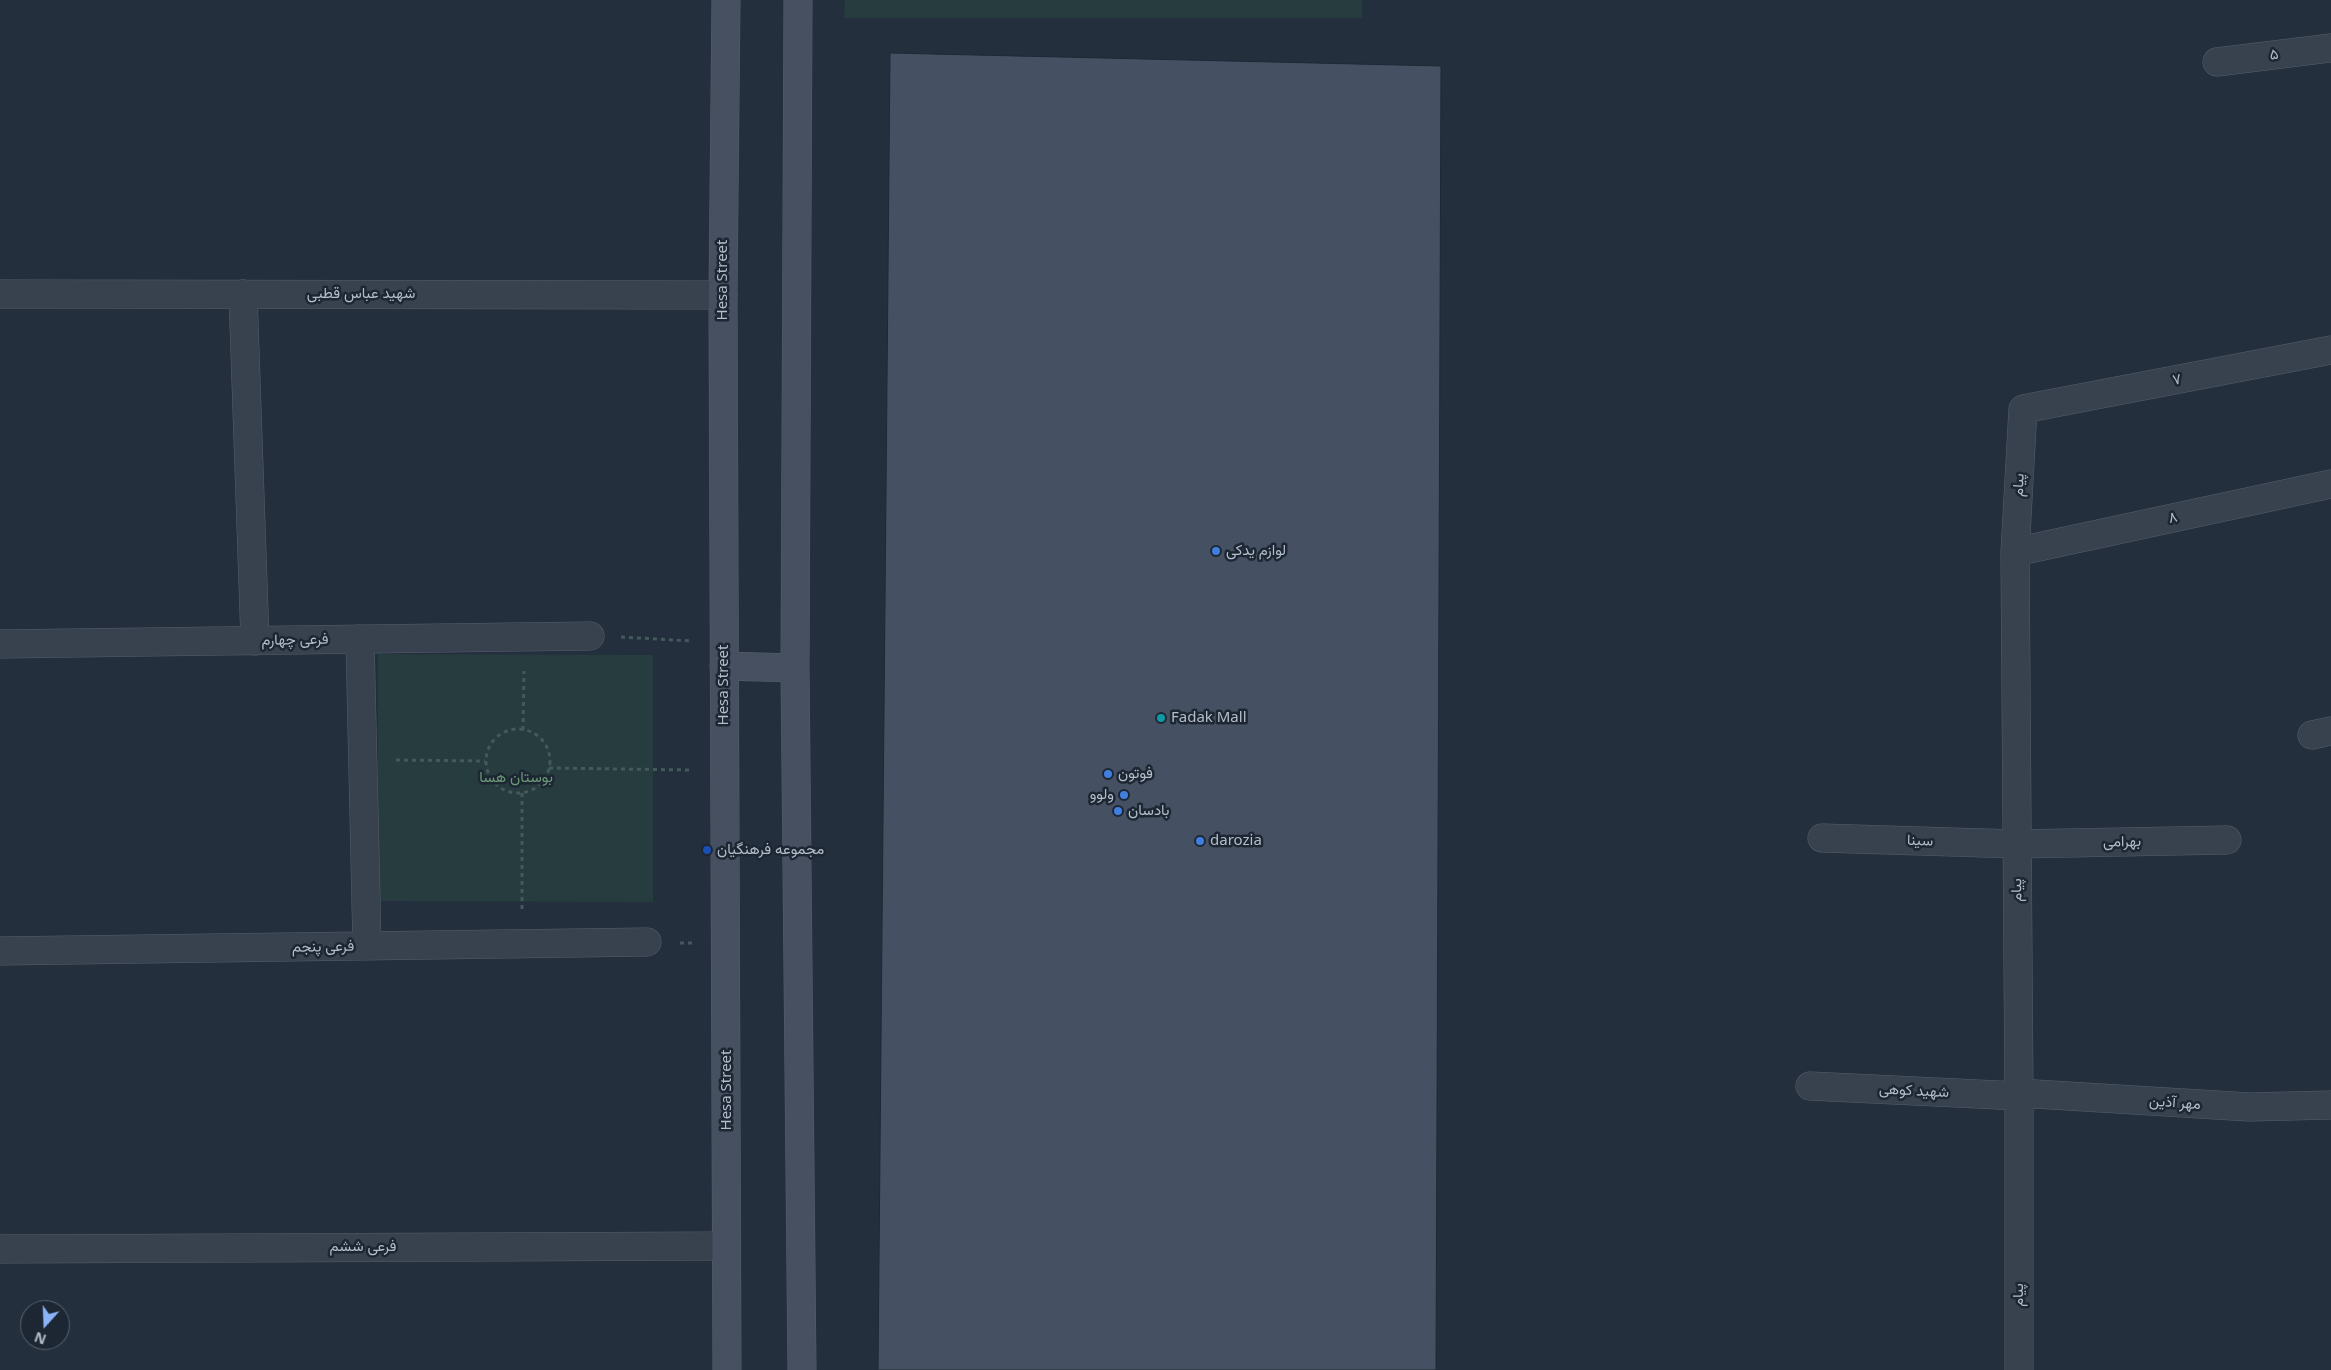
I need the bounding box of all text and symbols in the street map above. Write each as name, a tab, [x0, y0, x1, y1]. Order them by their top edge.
street label: ۵	[2269, 46, 2279, 64]
street label: Hesa Street	[714, 240, 732, 320]
street label: شهید عباس قطبی	[307, 285, 415, 303]
street label: ۷	[2171, 370, 2183, 390]
street label: پیام	[2009, 473, 2029, 497]
street label: ۸	[2167, 508, 2179, 528]
place label: لوازم یدکی	[1226, 542, 1286, 560]
marker: لوازم یدکی	[1210, 545, 1222, 557]
street label: فرعی چهارم	[261, 630, 329, 650]
street label: Hesa Street	[715, 645, 733, 725]
place label: Fadak Mall	[1171, 709, 1247, 727]
marker: Fadak Mall	[1155, 712, 1167, 724]
place label: فوتون	[1118, 765, 1153, 783]
marker: فوتون	[1102, 768, 1114, 780]
park label: بوستان هسا	[479, 769, 553, 787]
place label: ولوو	[1090, 786, 1114, 804]
marker: ولوو	[1118, 789, 1130, 801]
place label: بادسان	[1128, 802, 1169, 820]
marker: بادسان	[1112, 805, 1124, 817]
place label: darozia	[1210, 832, 1262, 850]
street label: سینا	[1907, 832, 1933, 850]
street label: بهرامی	[2103, 833, 2141, 851]
marker: darozia	[1194, 835, 1206, 847]
place label: مجموعه فرهنگیان	[717, 841, 824, 859]
marker: مجموعه فرهنگیان	[701, 844, 713, 856]
street label: پیام	[2008, 878, 2026, 902]
street label: فرعی پنجم	[292, 937, 354, 957]
street label: Hesa Street	[718, 1050, 736, 1130]
street label: شهید کوهی	[1879, 1080, 1949, 1102]
street label: مهر آذین	[2149, 1092, 2201, 1114]
street label: فرعی ششم	[330, 1238, 396, 1256]
street label: پیام	[2010, 1283, 2028, 1307]
north arrow	[20, 1300, 70, 1350]
text: N	[31, 1328, 49, 1350]

